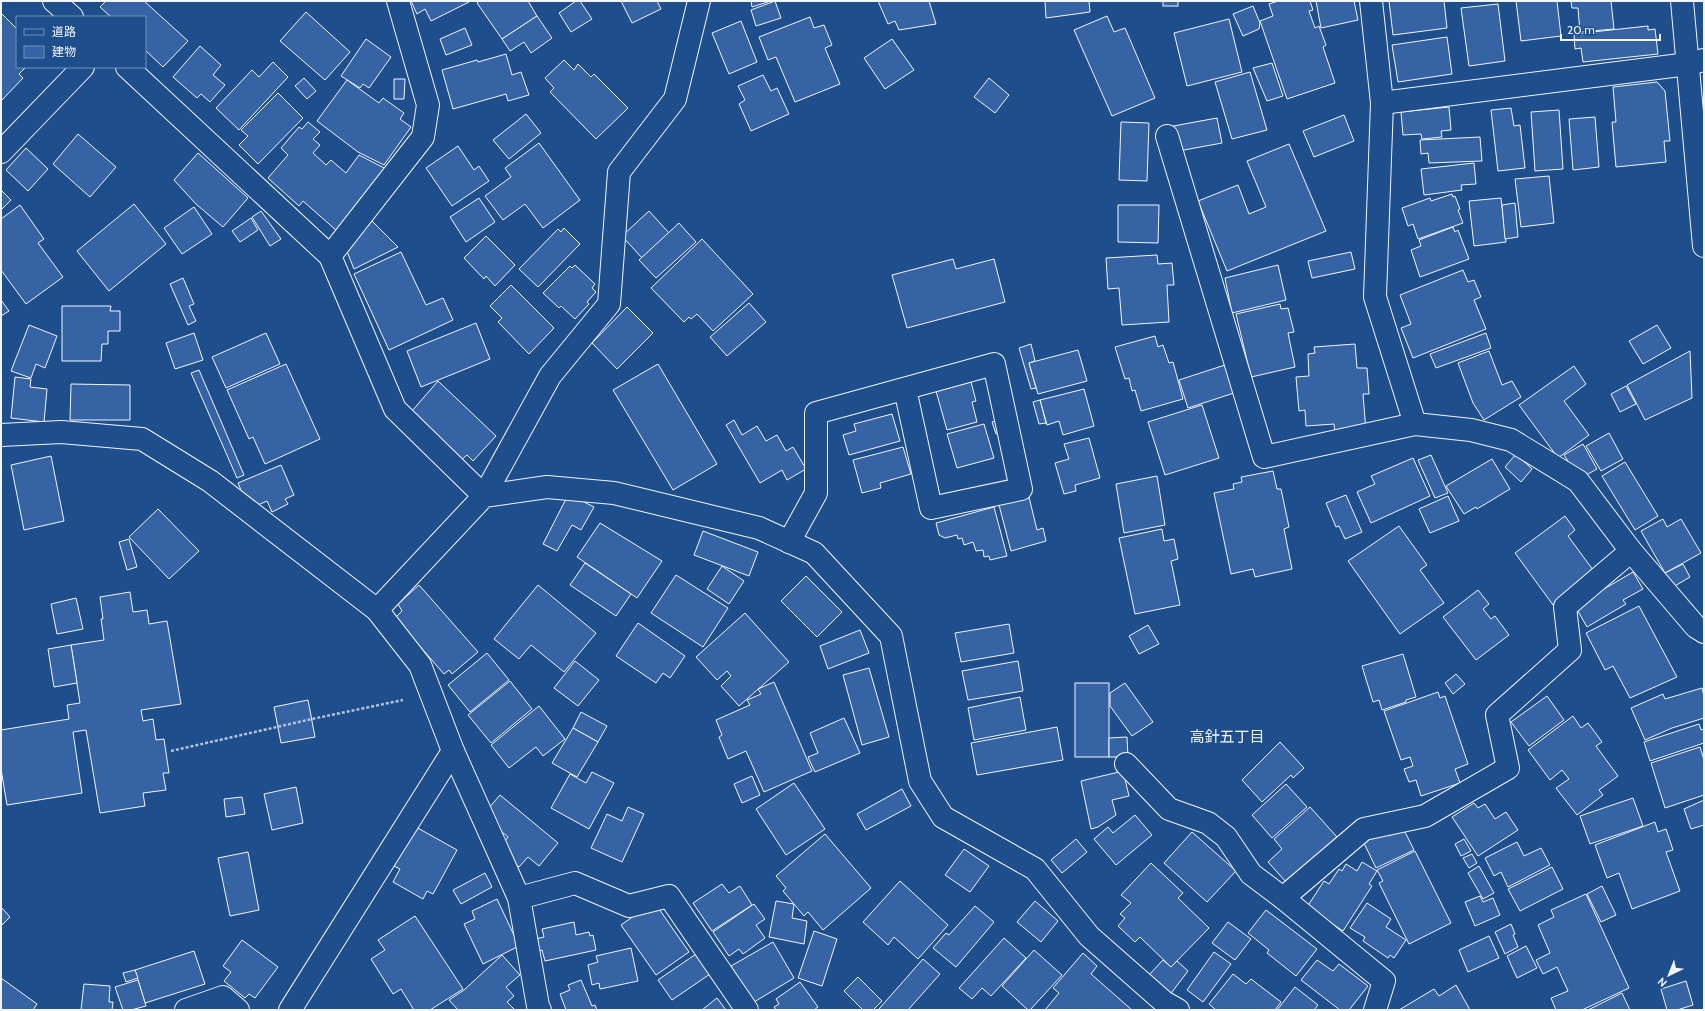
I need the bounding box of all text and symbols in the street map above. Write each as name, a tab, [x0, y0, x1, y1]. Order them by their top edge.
legend	[16, 16, 146, 68]
scale bar	[1561, 16, 1660, 42]
text: 20 m	[1567, 22, 1595, 37]
text: 道路	[52, 24, 76, 39]
text: 建物	[52, 44, 76, 59]
district label: 高針五丁目	[1189, 728, 1265, 746]
north arrow	[1649, 955, 1689, 995]
text: N	[1655, 975, 1670, 990]

